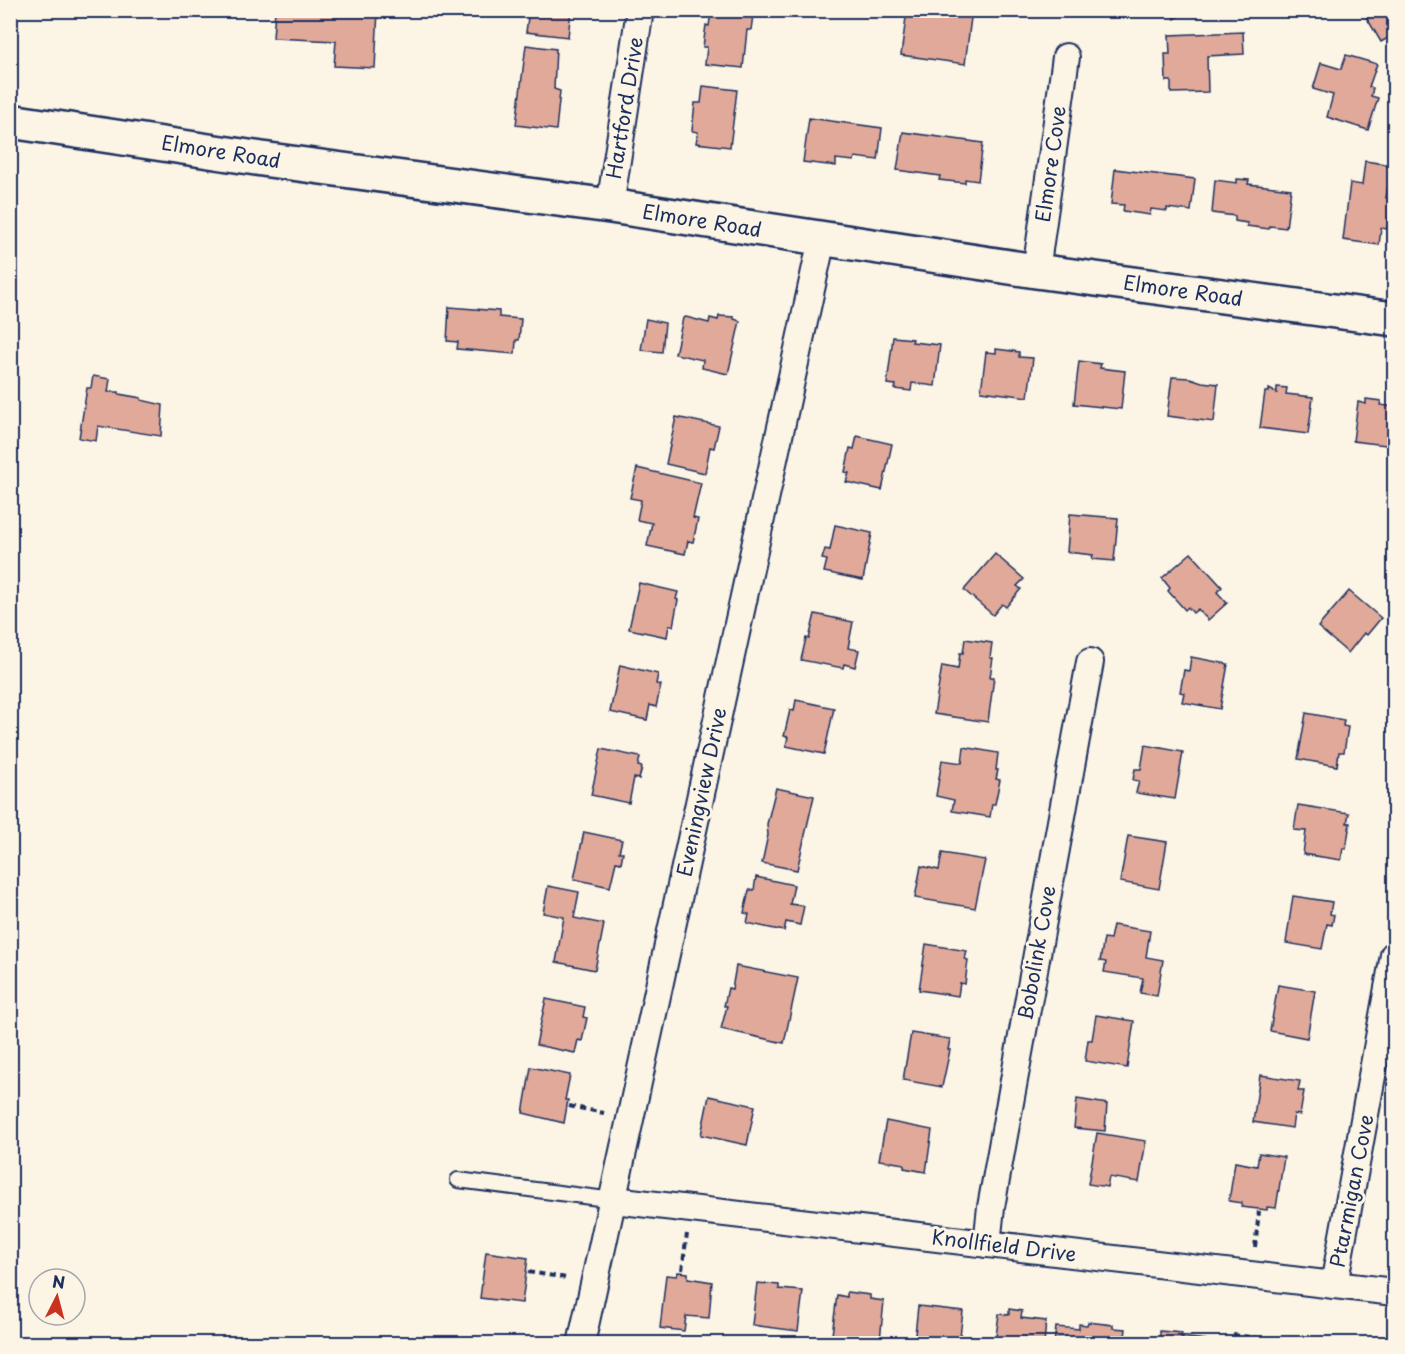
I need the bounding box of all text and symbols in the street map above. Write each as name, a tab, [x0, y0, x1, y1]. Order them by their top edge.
street label: Hartford Drive	[598, 35, 650, 181]
street label: Elmore Cove	[1027, 104, 1073, 224]
street label: Elmore Road	[159, 127, 283, 175]
street label: Elmore Road	[640, 196, 764, 244]
street label: Elmore Road	[1121, 267, 1245, 313]
street label: Eveningview Drive	[668, 704, 734, 879]
street label: Bobolink Cove	[1009, 883, 1063, 1023]
street label: Ptarmigan Cove	[1321, 1112, 1381, 1270]
street label: Knollfield Drive	[930, 1221, 1078, 1269]
north arrow	[27, 1267, 87, 1327]
text: N	[51, 1268, 66, 1294]

